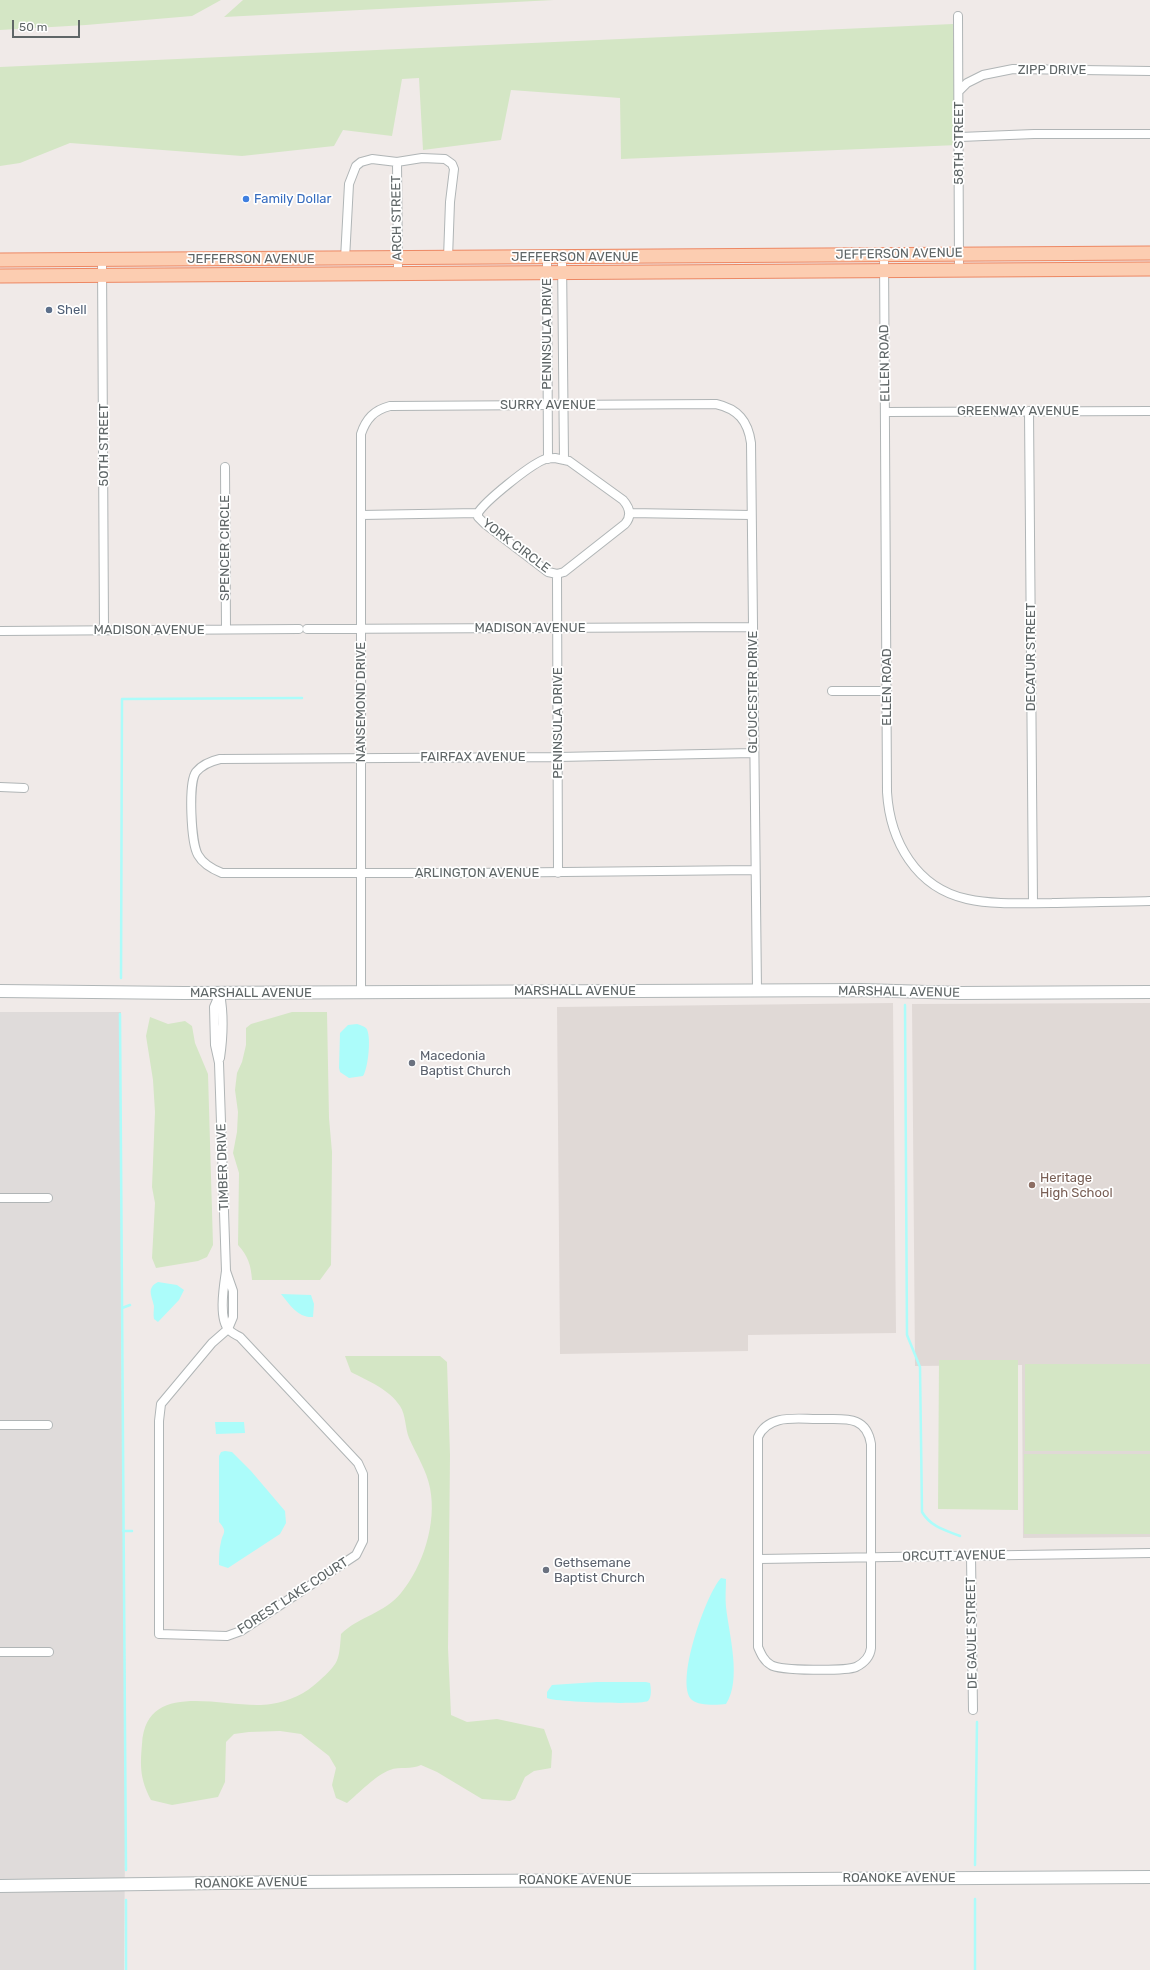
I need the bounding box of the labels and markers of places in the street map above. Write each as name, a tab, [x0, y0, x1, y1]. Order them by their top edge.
place label: Family Dollar	[254, 191, 331, 207]
marker: Family Dollar	[241, 194, 251, 204]
place label: Shell	[57, 302, 87, 318]
marker: Shell	[44, 305, 54, 315]
place label: Macedonia Baptist Church	[420, 1048, 511, 1079]
marker: Macedonia Baptist Church	[407, 1058, 417, 1068]
place label: Heritage High School	[1040, 1170, 1113, 1201]
marker: Heritage High School	[1027, 1180, 1037, 1190]
place label: Gethsemane Baptist Church	[554, 1555, 645, 1586]
marker: Gethsemane Baptist Church	[541, 1565, 551, 1575]

